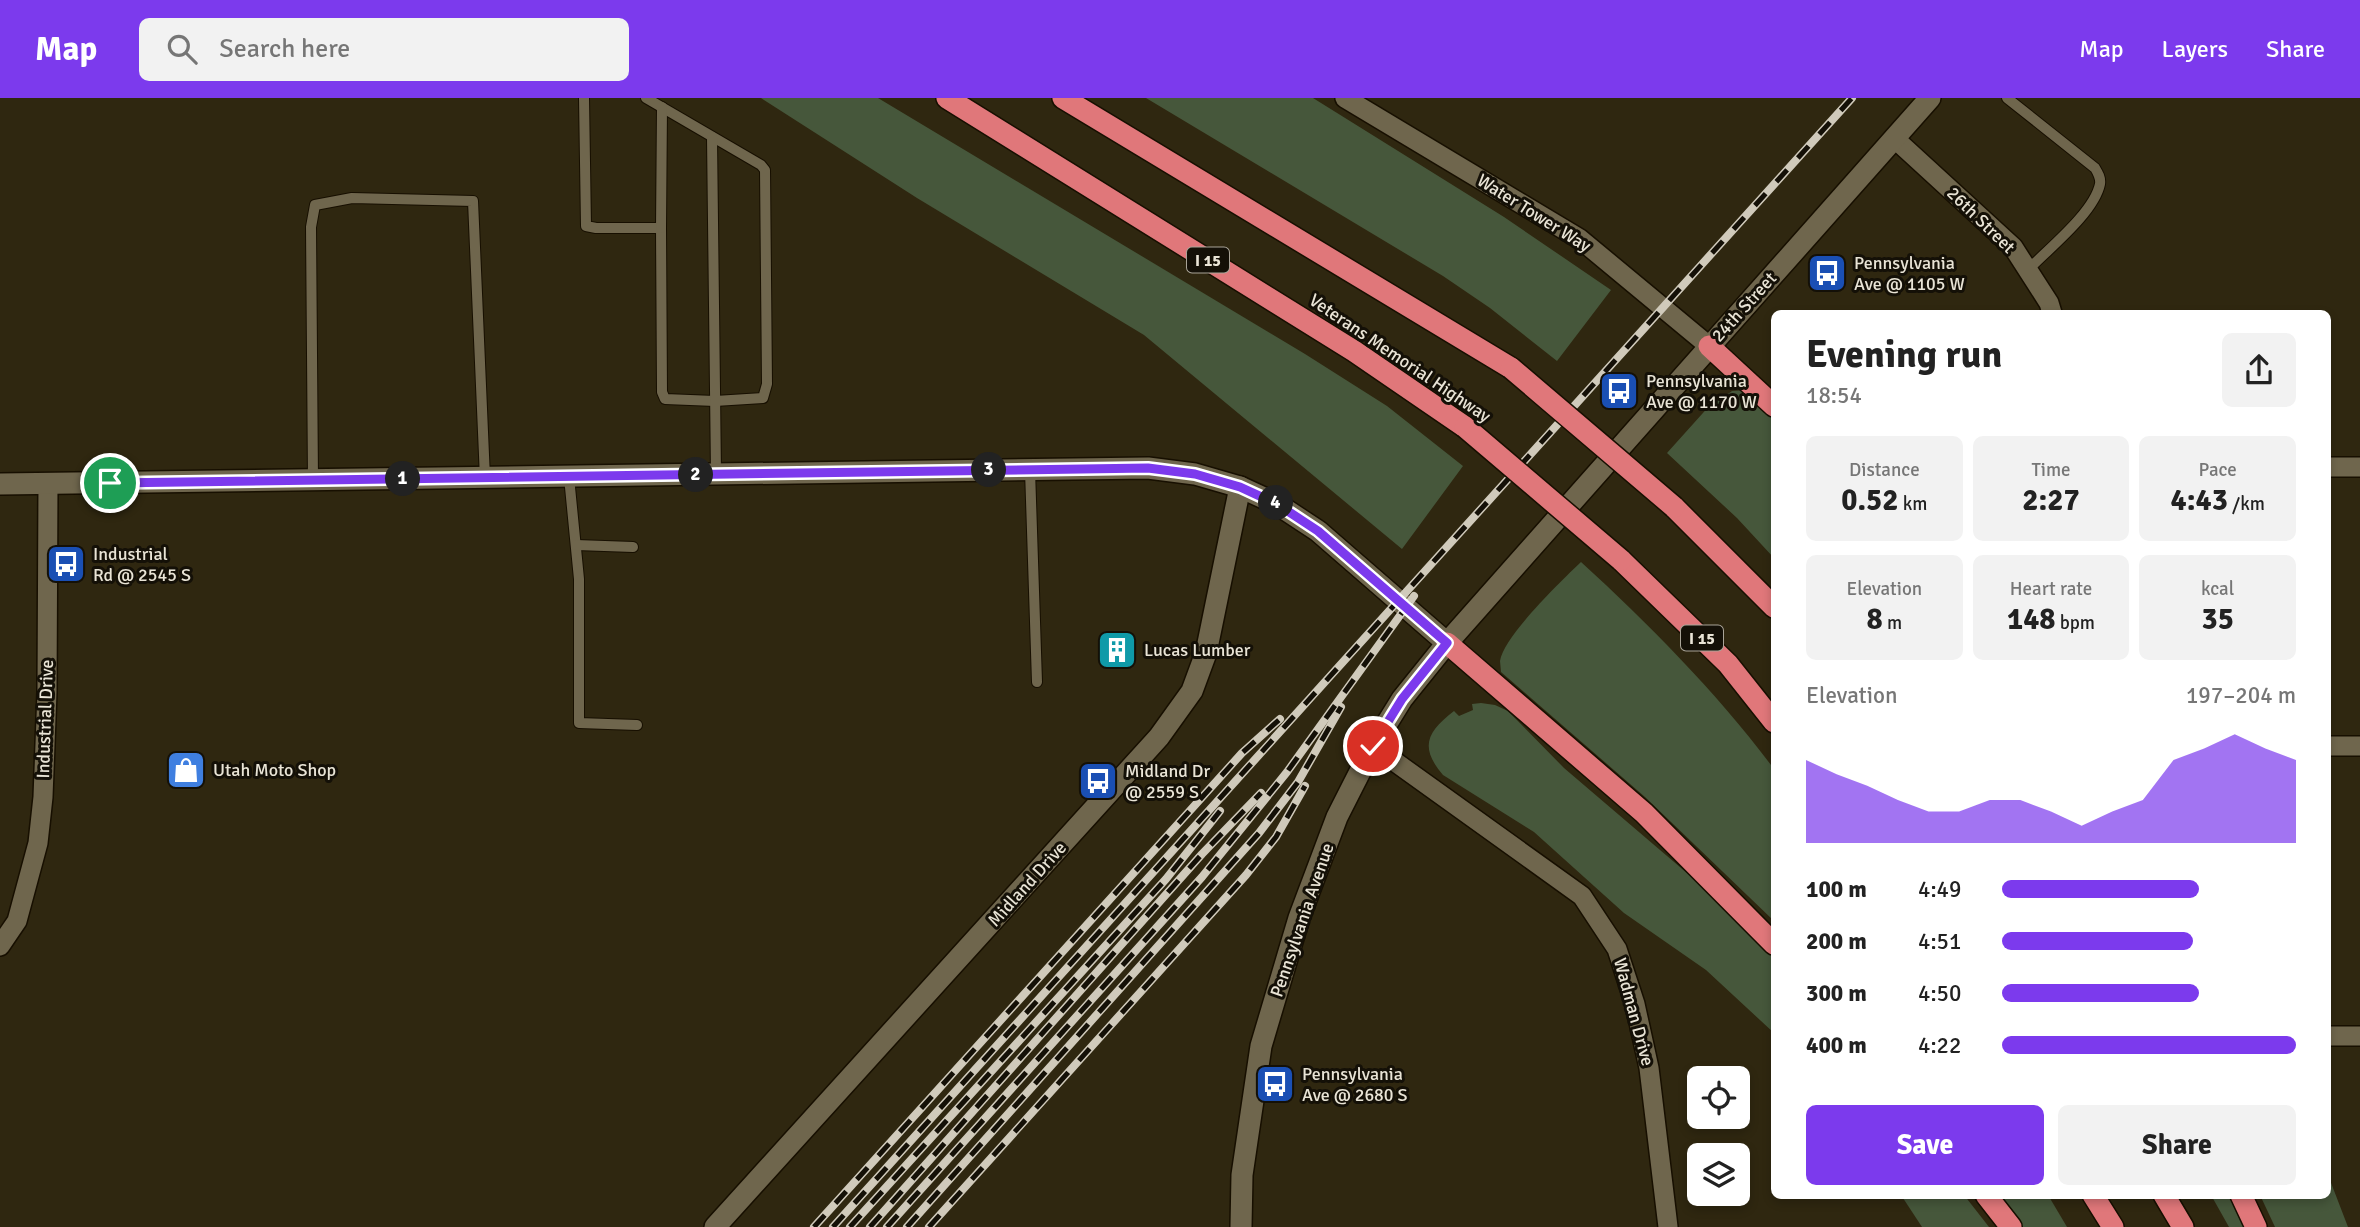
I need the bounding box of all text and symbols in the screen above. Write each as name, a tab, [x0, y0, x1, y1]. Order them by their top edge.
search box	[139, 18, 629, 81]
text: Map	[35, 29, 97, 70]
icon: search	[163, 30, 201, 68]
text: Search here	[219, 33, 350, 65]
text: Map	[2079, 34, 2124, 64]
text: Layers	[2162, 34, 2228, 64]
text: Share	[2266, 34, 2325, 64]
street label: Water Tower Way	[1473, 169, 1596, 257]
street label: 26th Street	[1942, 182, 2020, 258]
road number: I 15	[1187, 248, 1229, 272]
bus stop icon: Pennsylvania Ave @ 1105 W	[1806, 252, 1848, 294]
place label: Pennsylvania Ave @ 1105 W	[1854, 252, 1965, 295]
street label: 24th Street	[1707, 268, 1781, 346]
street label: Veterans Memorial Highway	[1305, 289, 1496, 427]
text: Evening run	[1806, 331, 2002, 378]
button: share	[2222, 333, 2296, 407]
bus stop icon: Pennsylvania Ave @ 1170 W	[1598, 370, 1640, 412]
place label: Pennsylvania Ave @ 1170 W	[1646, 370, 1757, 413]
text: 18:54	[1806, 381, 1862, 410]
pin: 3	[972, 452, 1006, 488]
pin	[80, 453, 140, 513]
text: 3	[983, 457, 994, 481]
pin: 2	[678, 458, 714, 492]
text: Distance	[1849, 458, 1920, 482]
text: Time	[2031, 458, 2071, 482]
text: Pace	[2199, 458, 2237, 482]
pin: 1	[386, 462, 420, 496]
text: 2	[690, 462, 701, 486]
icon: arrive	[91, 464, 129, 502]
text: 1	[397, 466, 408, 490]
text: 0.52	[1841, 482, 1899, 519]
text: 2:27	[2022, 482, 2080, 519]
text: 4:43	[2171, 482, 2228, 519]
pin: 4	[1258, 486, 1294, 520]
text: 4	[1270, 490, 1281, 514]
text: km	[1899, 492, 1927, 516]
text: /km	[2228, 492, 2265, 516]
bus stop icon: Industrial Rd @ 2545 S	[45, 543, 87, 585]
place label: Industrial Rd @ 2545 S	[93, 543, 191, 586]
text: Elevation	[1846, 577, 1922, 601]
text: Heart rate	[2010, 577, 2092, 601]
text: kcal	[2201, 577, 2234, 601]
text: 8	[1867, 601, 1883, 638]
text: 148	[2007, 601, 2056, 638]
text: 35	[2201, 601, 2234, 638]
text: m	[1883, 611, 1902, 635]
text: bpm	[2056, 611, 2095, 635]
road number: I 15	[1681, 625, 1723, 650]
building icon: Lucas Lumber	[1096, 629, 1138, 671]
place label: Lucas Lumber	[1144, 639, 1251, 661]
street label: Industrial Drive	[32, 659, 58, 779]
text: Elevation	[1806, 681, 1898, 710]
text: 197–204 m	[2186, 681, 2296, 710]
pin	[1343, 716, 1403, 776]
icon: check	[1354, 727, 1392, 765]
shop icon: Utah Moto Shop	[165, 749, 207, 791]
place label: Utah Moto Shop	[213, 759, 336, 781]
bus stop icon: Midland Dr @ 2559 S	[1077, 760, 1119, 802]
place label: Midland Dr @ 2559 S	[1125, 760, 1210, 803]
street label: Midland Drive	[983, 837, 1071, 931]
street label: Pennsylvania Avenue	[1265, 840, 1339, 1000]
text: 100 m	[1806, 875, 1867, 904]
text: 4:49	[1918, 875, 1961, 904]
text: 200 m	[1806, 927, 1867, 956]
text: 4:51	[1918, 927, 1961, 956]
street label: Wadman Drive	[1609, 956, 1659, 1068]
text: 300 m	[1806, 979, 1867, 1008]
text: 4:50	[1918, 979, 1961, 1008]
text: 400 m	[1806, 1031, 1867, 1060]
text: 4:22	[1918, 1031, 1961, 1060]
bus stop icon: Pennsylvania Ave @ 2680 S	[1254, 1063, 1296, 1105]
place label: Pennsylvania Ave @ 2680 S	[1302, 1063, 1408, 1106]
map controls	[1687, 1066, 1750, 1206]
button: locate	[1687, 1066, 1750, 1129]
button: Save	[1806, 1105, 2044, 1185]
button: Share	[2058, 1105, 2296, 1185]
button: layers	[1687, 1143, 1750, 1206]

